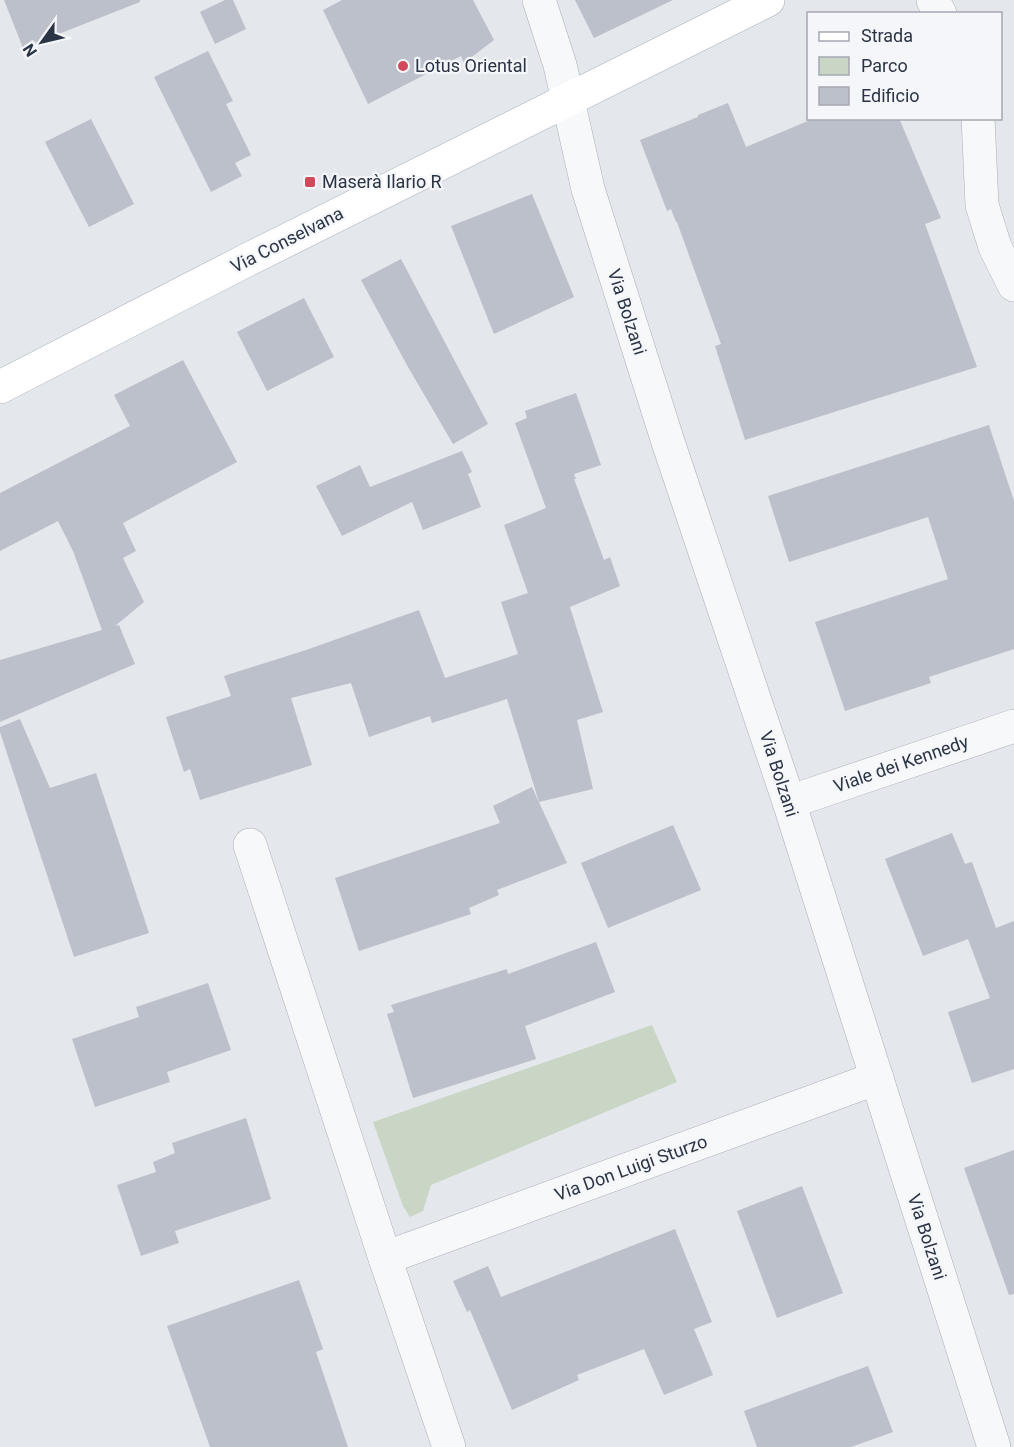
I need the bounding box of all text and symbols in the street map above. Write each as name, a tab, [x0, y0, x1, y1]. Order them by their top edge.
north arrow	[12, 12, 72, 72]
legend	[807, 12, 1002, 120]
text: Strada	[861, 25, 913, 46]
text: N	[19, 40, 41, 60]
place label: Lotus Oriental	[415, 55, 527, 76]
text: Parco	[861, 55, 908, 76]
marker: Lotus Oriental	[396, 59, 410, 73]
text: Edificio	[861, 85, 920, 106]
place label: Maserà Ilario R	[322, 171, 442, 192]
marker: Maserà Ilario R	[303, 175, 317, 189]
street label: Via Conselvana	[227, 202, 346, 277]
street label: Via Bolzani	[604, 266, 651, 357]
street label: Via Bolzani	[756, 728, 803, 819]
street label: Viale dei Kennedy	[831, 730, 971, 796]
street label: Via Don Luigi Sturzo	[552, 1130, 710, 1205]
street label: Via Bolzani	[904, 1191, 951, 1282]

